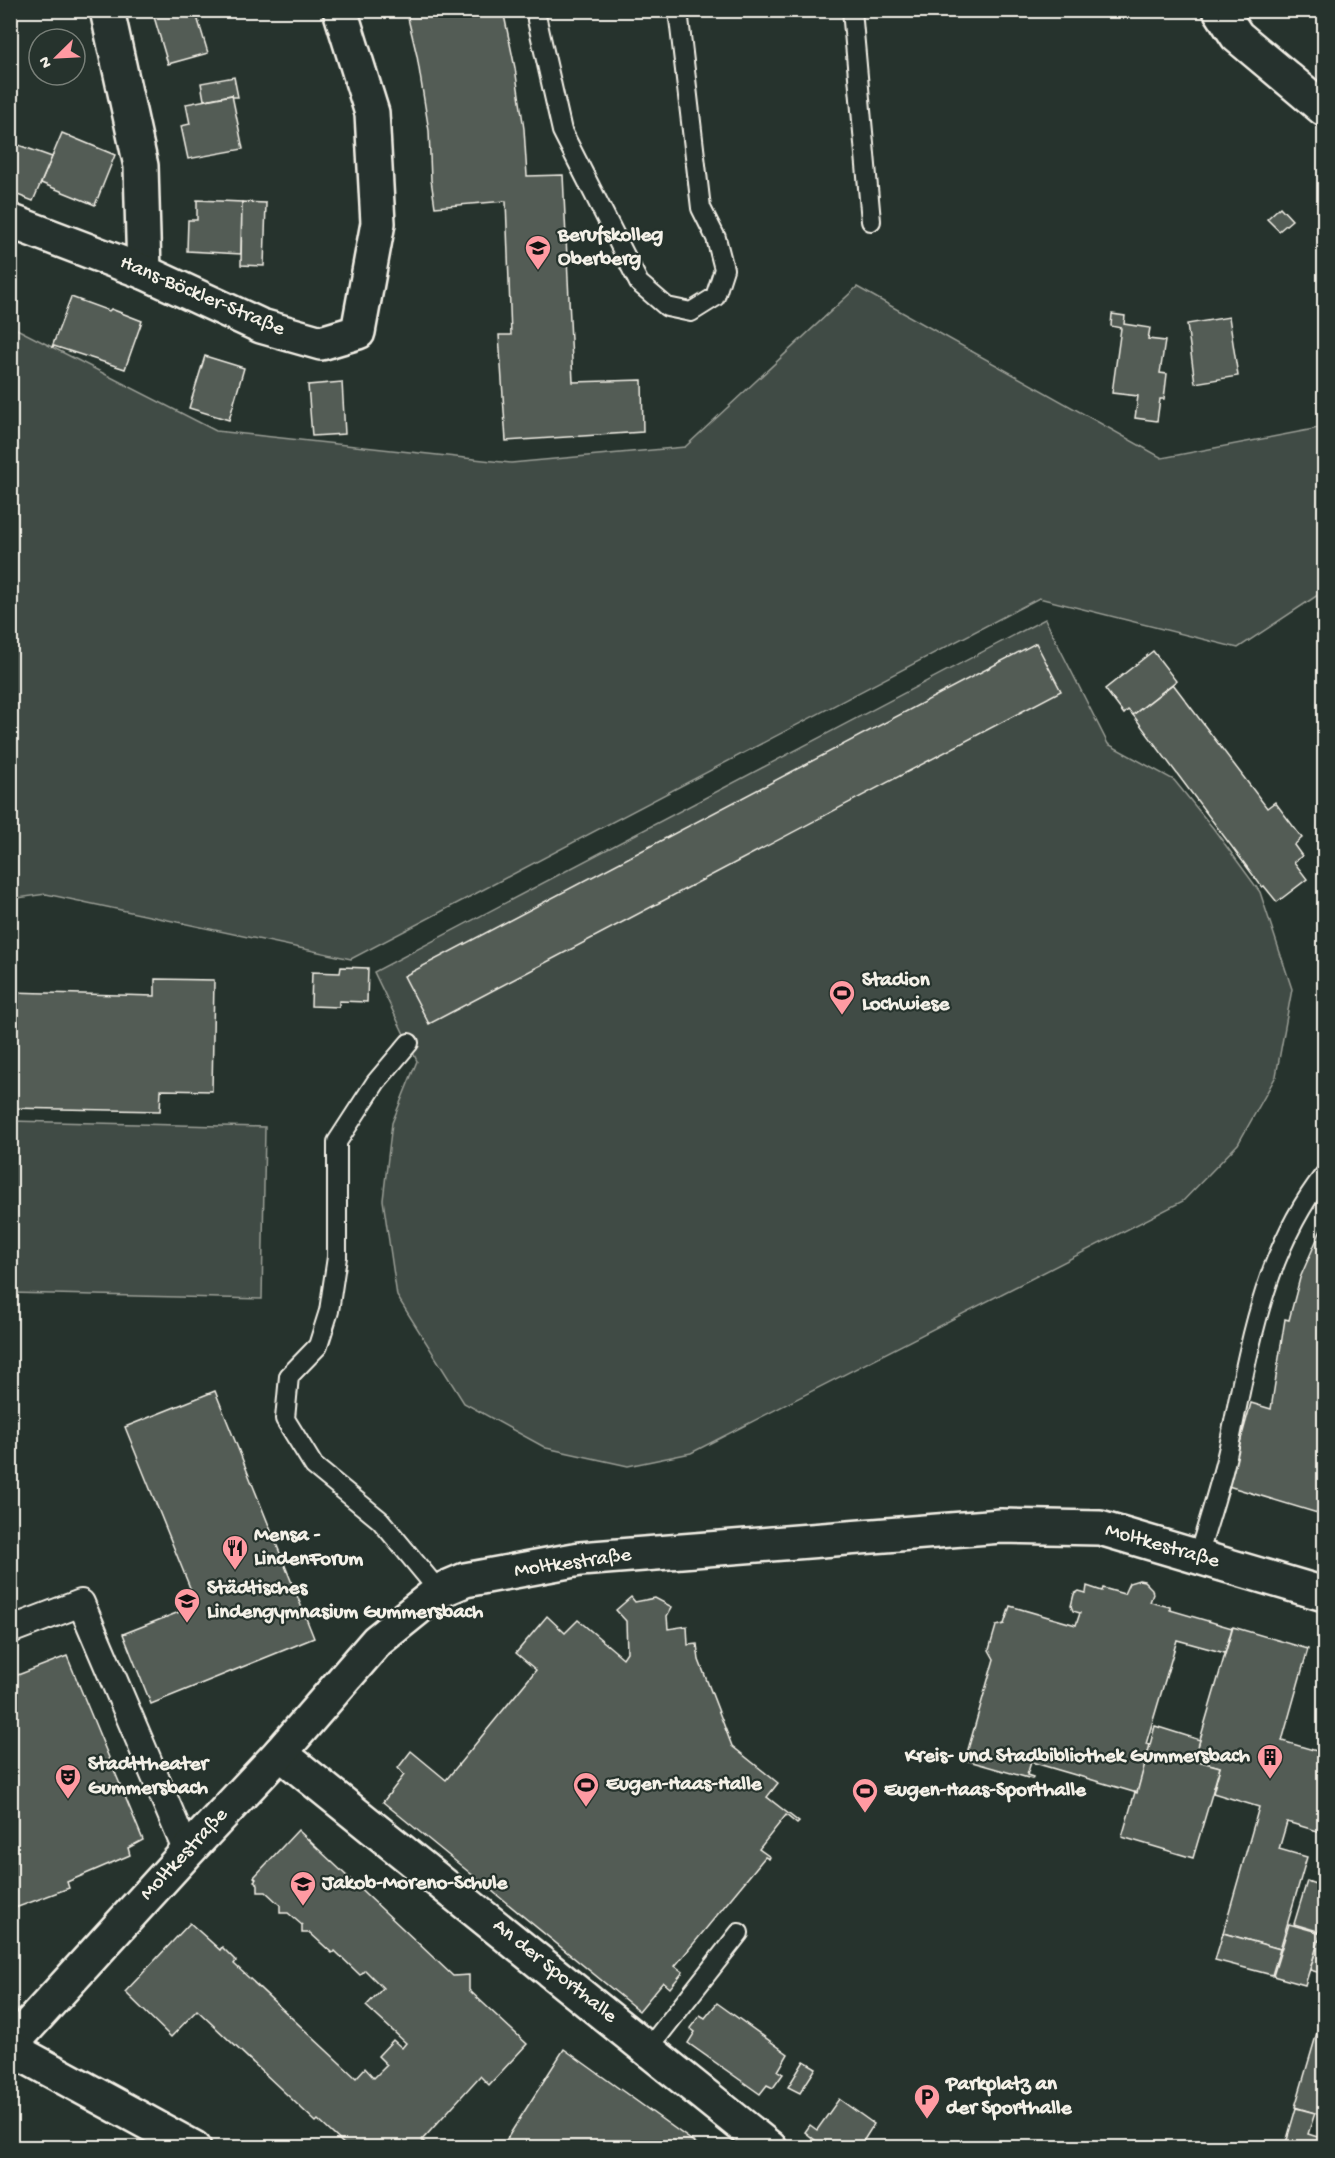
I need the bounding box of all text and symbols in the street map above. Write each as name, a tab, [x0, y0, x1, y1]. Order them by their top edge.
north arrow	[27, 27, 87, 87]
text: N	[35, 53, 57, 70]
place label: Berufskolleg Oberberg	[557, 224, 663, 273]
school or university icon: Berufskolleg Oberberg	[523, 233, 553, 271]
street label: Hans-Böckler-Straße	[116, 251, 289, 343]
place label: Stadion Lochwiese	[862, 969, 950, 1018]
sports icon: Stadion Lochwiese	[827, 978, 857, 1016]
street label: Moltkestraße	[1102, 1519, 1223, 1576]
place label: Mensa - LindenForum	[254, 1524, 363, 1573]
restaurant icon: Mensa - LindenForum	[220, 1533, 250, 1571]
street label: Moltkestraße	[513, 1543, 634, 1585]
place label: Städtisches Lindengymnasium Gummersbach	[207, 1577, 484, 1626]
school or university icon: Städtisches Lindengymnasium Gummersbach	[172, 1586, 202, 1624]
building icon: Kreis- und Stadbibliothek Gummersbach	[1255, 1742, 1285, 1780]
place label: Kreis- und Stadbibliothek Gummersbach	[904, 1745, 1251, 1770]
place label: Stadttheater Gummersbach	[88, 1753, 211, 1802]
theatre icon: Stadttheater Gummersbach	[53, 1762, 83, 1800]
sports icon: Eugen-Haas-Halle	[571, 1770, 601, 1808]
place label: Eugen-Haas-Halle	[606, 1773, 763, 1798]
sports icon: Eugen-Haas-Sporthalle	[850, 1776, 880, 1814]
place label: Eugen-Haas-Sporthalle	[884, 1779, 1087, 1804]
street label: Moltkestraße	[136, 1803, 235, 1907]
school or university icon: Jakob-Moreno-Schule	[288, 1869, 318, 1907]
place label: Jakob-Moreno-Schule	[321, 1872, 509, 1897]
street label: An der Sporthalle	[487, 1914, 622, 2031]
place label: Parkplatz an der Sporthalle	[945, 2073, 1073, 2122]
parking icon: Parkplatz an der Sporthalle	[912, 2082, 942, 2120]

